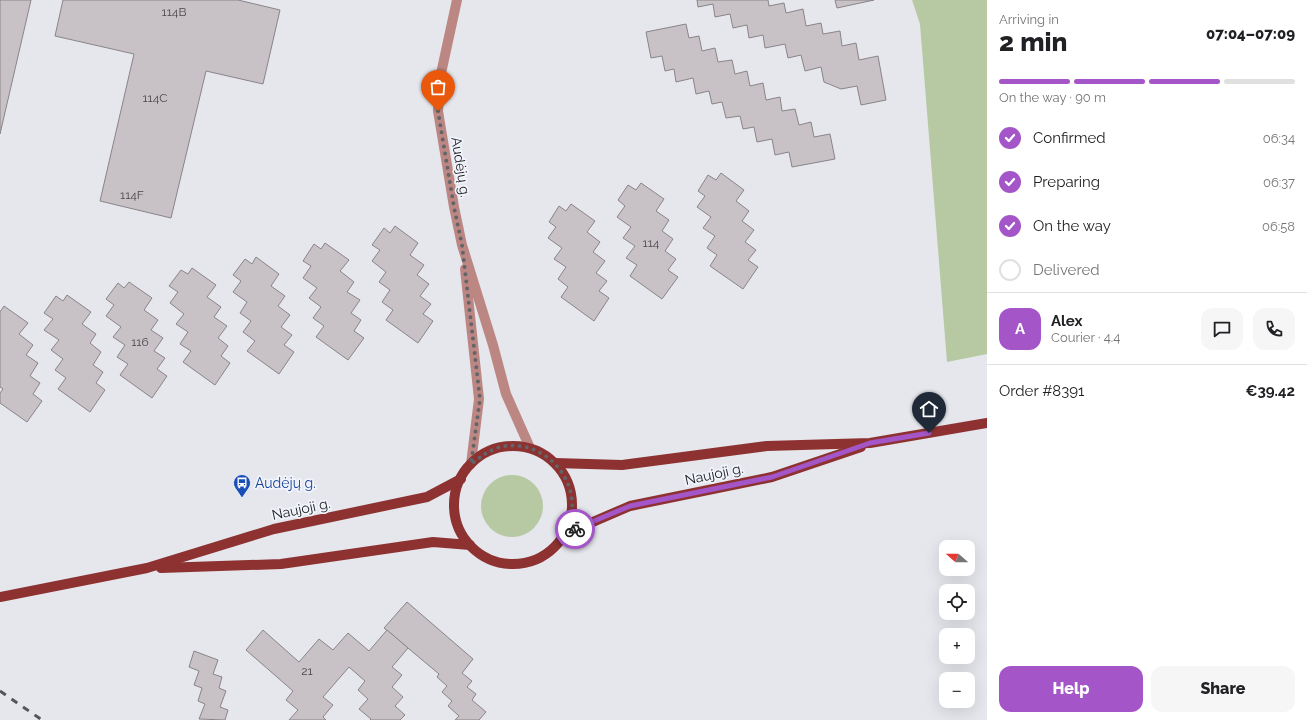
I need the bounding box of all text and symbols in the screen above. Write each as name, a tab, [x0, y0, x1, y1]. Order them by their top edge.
house number: 114B	[162, 5, 186, 19]
text: Arriving in	[999, 12, 1059, 27]
text: 07:04–07:09	[1206, 25, 1295, 43]
text: 2 min	[999, 27, 1067, 57]
pin	[421, 70, 455, 111]
icon: bag	[427, 76, 449, 98]
text: On the way · 90 m	[999, 90, 1106, 105]
house number: 114C	[142, 91, 168, 105]
icon: check	[999, 127, 1021, 149]
text: Confirmed	[1033, 129, 1106, 147]
text: 06:34	[1263, 131, 1295, 146]
street label: Audėjų g.	[448, 136, 474, 198]
icon: check	[999, 171, 1021, 193]
text: Preparing	[1033, 173, 1100, 191]
text: 06:37	[1263, 175, 1295, 190]
house number: 114F	[120, 188, 144, 202]
icon: check	[999, 215, 1021, 237]
text: On the way	[1033, 217, 1111, 235]
text: 06:58	[1262, 219, 1295, 234]
house number: 114	[643, 236, 660, 250]
text: Delivered	[1033, 261, 1100, 279]
button: chat	[1201, 308, 1243, 350]
button: phone	[1253, 308, 1295, 350]
text: Alex	[1051, 312, 1082, 330]
text: A	[1015, 320, 1025, 338]
text: Courier · 4.4	[1051, 330, 1120, 345]
house number: 116	[131, 335, 149, 349]
text: Order #8391	[999, 382, 1084, 400]
text: €39.42	[1245, 382, 1295, 400]
pin	[912, 392, 946, 433]
icon: home	[918, 398, 940, 420]
street label: Naujoji g.	[683, 460, 745, 488]
bus stop icon: Audėjų g.	[232, 473, 252, 498]
place label: Audėjų g.	[255, 475, 316, 491]
street label: Naujoji g.	[270, 495, 332, 523]
courier	[555, 509, 595, 549]
icon: bike	[564, 518, 586, 540]
north arrow	[939, 540, 975, 576]
map controls	[939, 540, 975, 708]
button: locate	[939, 584, 975, 620]
button: +	[939, 628, 975, 664]
house number: 21	[301, 664, 313, 678]
button: Help	[999, 666, 1143, 712]
button: Share	[1151, 666, 1295, 712]
button: −	[939, 672, 975, 708]

